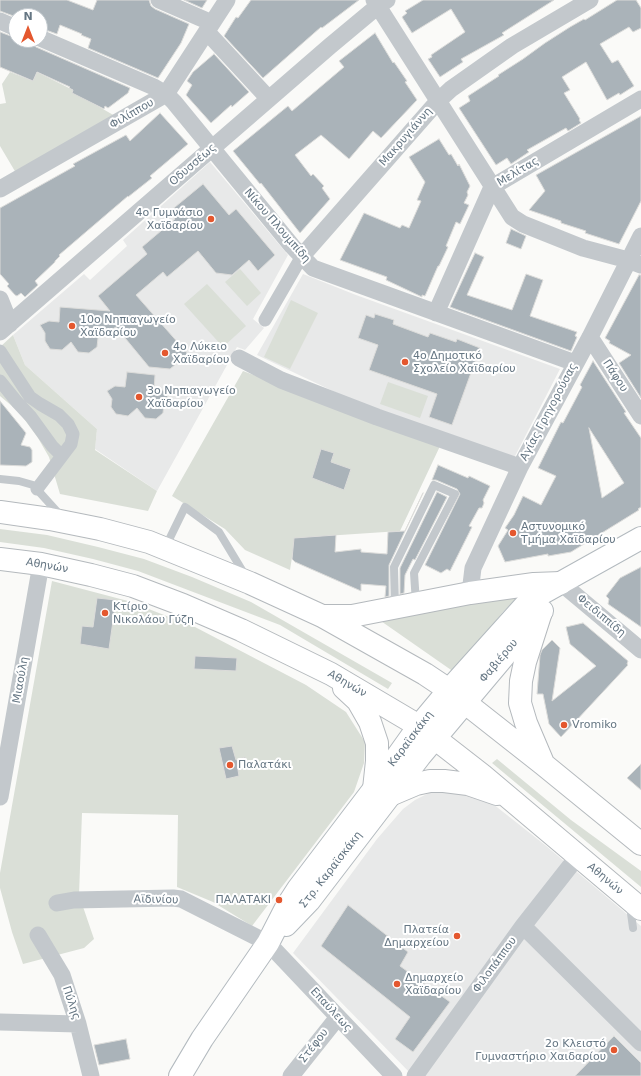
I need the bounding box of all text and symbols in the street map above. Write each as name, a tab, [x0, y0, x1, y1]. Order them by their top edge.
north arrow	[8, 8, 48, 48]
text: N	[23, 10, 33, 23]
street label: Φιλίππου	[108, 96, 156, 132]
street label: Μακρυγιάννη	[377, 105, 435, 169]
street label: Οδυσσέως	[167, 141, 219, 189]
street label: Μελίτας	[495, 154, 541, 190]
street label: Νίκου Πλουμπίδη	[241, 186, 313, 266]
place label: 4ο Γυμνάσιο Χαϊδαρίου	[135, 206, 203, 232]
marker: 4ο Γυμνάσιο Χαϊδαρίου	[206, 214, 216, 224]
place label: 10ο Νηπιαγωγείο Χαϊδαρίου	[80, 313, 176, 339]
marker: 10ο Νηπιαγωγείο Χαϊδαρίου	[67, 321, 77, 331]
place label: 4ο Λύκειο Χαϊδαρίου	[173, 340, 229, 366]
marker: 4ο Λύκειο Χαϊδαρίου	[160, 348, 170, 358]
place label: 4ο Δημοτικό Σχολείο Χαϊδαρίου	[413, 349, 516, 375]
marker: 4ο Δημοτικό Σχολείο Χαϊδαρίου	[400, 357, 410, 367]
street label: Πάφου	[600, 357, 630, 395]
street label: Αγίας Γρηγορούσας	[518, 361, 580, 463]
place label: 3ο Νηπιαγωγείο Χαϊδαρίου	[147, 384, 236, 410]
marker: 3ο Νηπιαγωγείο Χαϊδαρίου	[134, 392, 144, 402]
place label: Αστυνομικό Τμήμα Χαϊδαρίου	[521, 520, 616, 546]
marker: Αστυνομικό Τμήμα Χαϊδαρίου	[508, 528, 518, 538]
street label: Αθηνών	[25, 556, 69, 576]
street label: Φειδιππίδη	[574, 592, 628, 640]
place label: Κτίριο Νικολάου Γύζη	[113, 600, 194, 626]
marker: Κτίριο Νικολάου Γύζη	[100, 608, 110, 618]
street label: Φαβιέρου	[477, 637, 521, 685]
street label: Μιαούλη	[10, 656, 32, 704]
street label: Αθηνών	[325, 668, 369, 700]
street label: Καραϊσκάκη	[386, 708, 436, 770]
place label: Vromiko	[572, 718, 617, 732]
marker: Vromiko	[559, 720, 569, 730]
place label: Παλατάκι	[238, 758, 291, 772]
marker: Παλατάκι	[225, 760, 235, 770]
street label: Στρ. Καραϊσκάκη	[297, 829, 365, 911]
street label: Αθηνών	[584, 860, 626, 898]
street label: Αϊδινίου	[134, 893, 178, 907]
place label: ΠΑΛΑΤΑΚΙ	[215, 893, 271, 907]
marker: ΠΑΛΑΤΑΚΙ	[274, 895, 284, 905]
place label: Πλατεία Δημαρχείου	[384, 923, 449, 949]
marker: Πλατεία Δημαρχείου	[452, 931, 462, 941]
street label: Φιλοπάππου	[470, 934, 520, 996]
place label: Δημαρχείο Χαϊδαρίου	[405, 971, 463, 997]
marker: Δημαρχείο Χαϊδαρίου	[392, 979, 402, 989]
street label: Πύλης	[59, 985, 83, 1021]
street label: Επαύλεως	[307, 985, 355, 1035]
street label: Στέφου	[297, 1026, 331, 1066]
place label: 2ο Κλειστό Γυμναστήριο Χαιδαρίου	[475, 1037, 606, 1063]
marker: 2ο Κλειστό Γυμναστήριο Χαιδαρίου	[609, 1045, 619, 1055]

